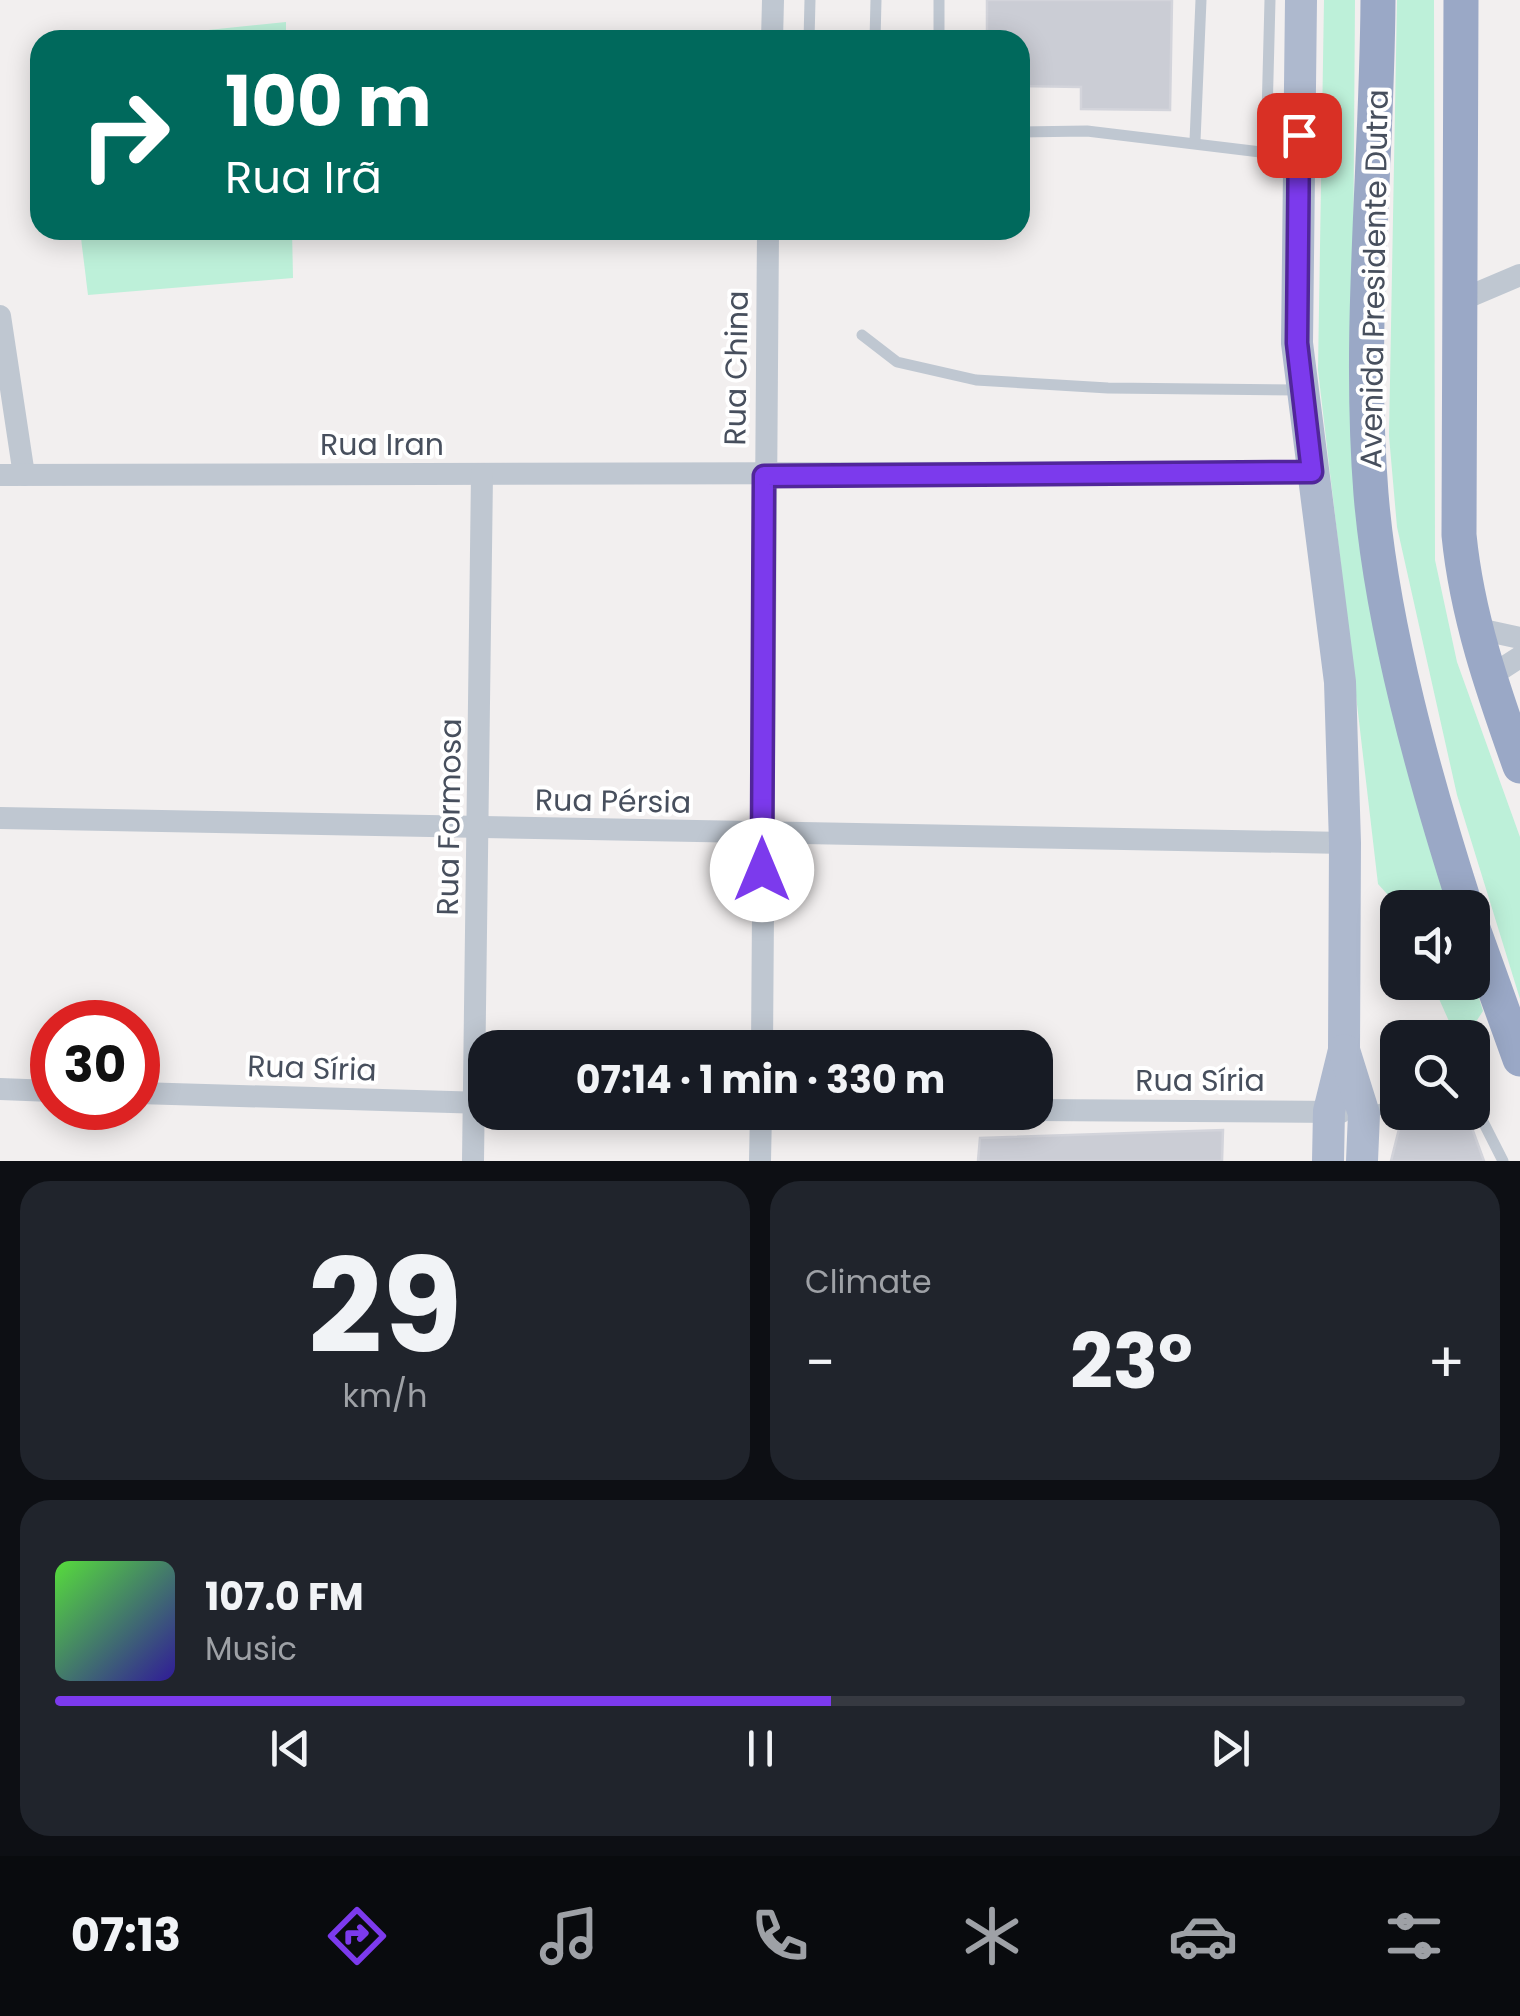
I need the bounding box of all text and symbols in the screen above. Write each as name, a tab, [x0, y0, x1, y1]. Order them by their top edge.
text: 100 m	[225, 52, 432, 151]
icon: right	[60, 70, 190, 200]
street label: Avenida Presidente Dutra	[1349, 89, 1399, 469]
pin	[1257, 93, 1342, 178]
icon: arrive	[1272, 108, 1327, 163]
text: Rua Irã	[225, 146, 382, 209]
street label: Rua China	[713, 290, 759, 446]
street label: Rua Iran	[320, 423, 444, 466]
street label: Rua Formosa	[426, 718, 472, 916]
street label: Rua Pérsia	[535, 778, 691, 824]
position arrow	[710, 818, 814, 922]
map controls	[1380, 890, 1490, 1130]
button: sound	[1380, 890, 1490, 1000]
speed limit sign: 30	[30, 1000, 160, 1130]
button: search	[1380, 1020, 1490, 1130]
street label: Rua Síria	[247, 1044, 377, 1092]
text: 07:14 · 1 min · 330 m	[576, 1053, 945, 1106]
street label: Rua Síria	[1135, 1059, 1265, 1102]
text: 29	[308, 1215, 462, 1398]
text: Climate	[805, 1259, 932, 1304]
text: 23°	[1070, 1309, 1193, 1414]
text: −	[805, 1324, 835, 1401]
text: +	[1427, 1324, 1465, 1401]
text: km/h	[342, 1373, 428, 1418]
text: 107.0 FM	[205, 1570, 364, 1623]
text: Music	[205, 1626, 297, 1671]
icon: previous	[263, 1721, 318, 1776]
icon: pause	[733, 1721, 788, 1776]
icon: next	[1203, 1721, 1258, 1776]
icon: directions	[322, 1901, 392, 1971]
icon: music	[534, 1901, 604, 1971]
icon: phone	[745, 1901, 815, 1971]
icon: climate	[957, 1901, 1027, 1971]
icon: car	[1168, 1901, 1238, 1971]
icon: filters	[1379, 1901, 1449, 1971]
text: 07:13	[71, 1904, 181, 1967]

